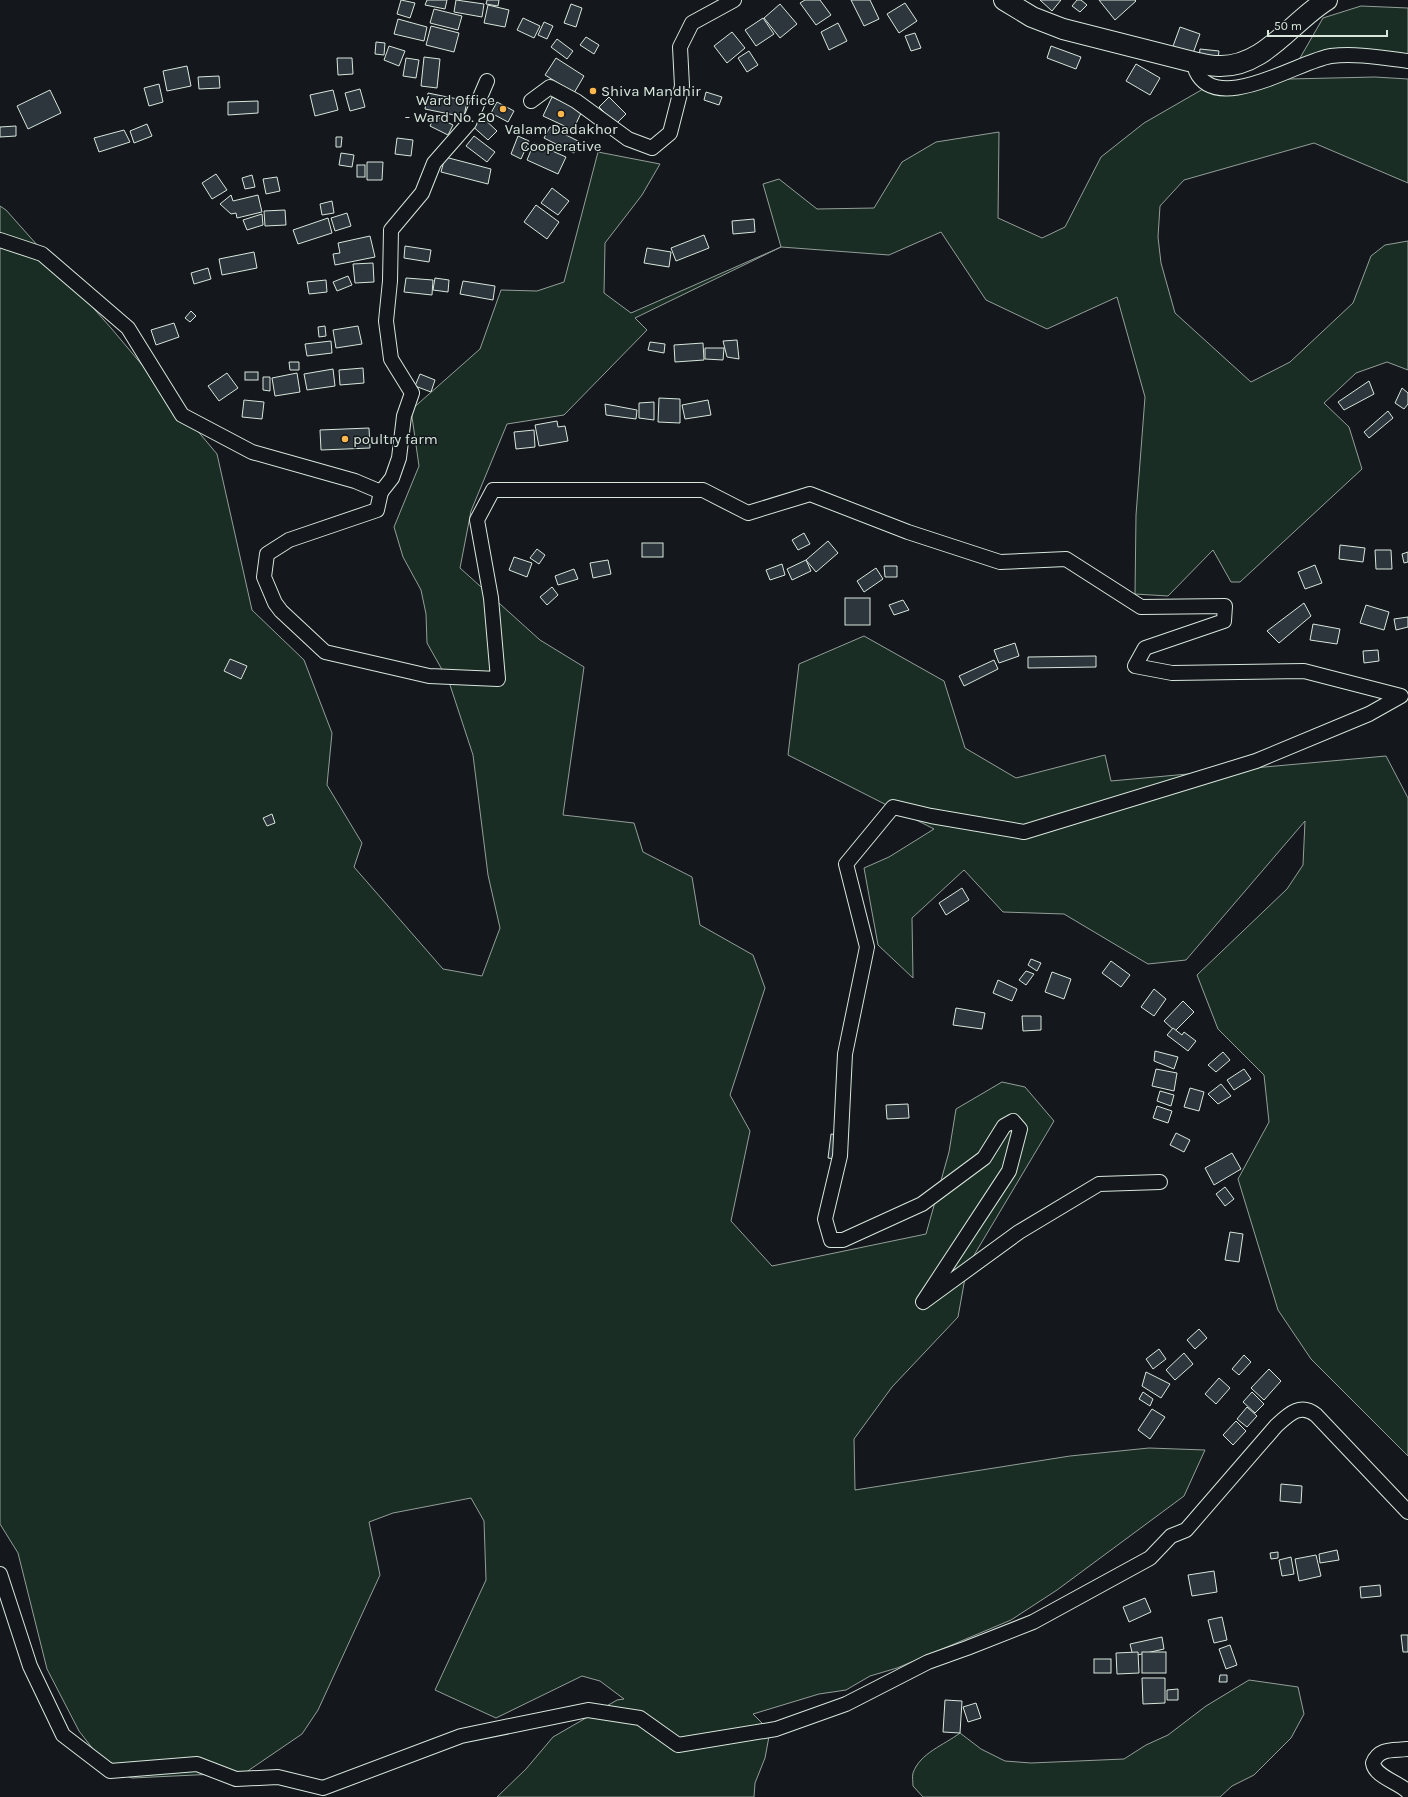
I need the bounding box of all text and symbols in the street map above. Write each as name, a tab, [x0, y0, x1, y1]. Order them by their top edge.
scale bar	[1268, 12, 1387, 38]
text: 50 m	[1274, 19, 1302, 33]
place label: Shiva Mandhir	[601, 82, 701, 100]
marker: Shiva Mandhir	[588, 86, 598, 96]
place label: Ward Office - Ward No. 20	[405, 91, 495, 126]
marker: Ward Office - Ward No. 20	[498, 104, 508, 114]
marker: Valam Dadakhor Cooperative	[556, 109, 566, 119]
place label: Valam Dadakhor Cooperative	[505, 120, 618, 155]
place label: poultry farm	[353, 430, 438, 448]
marker: poultry farm	[340, 434, 350, 444]

